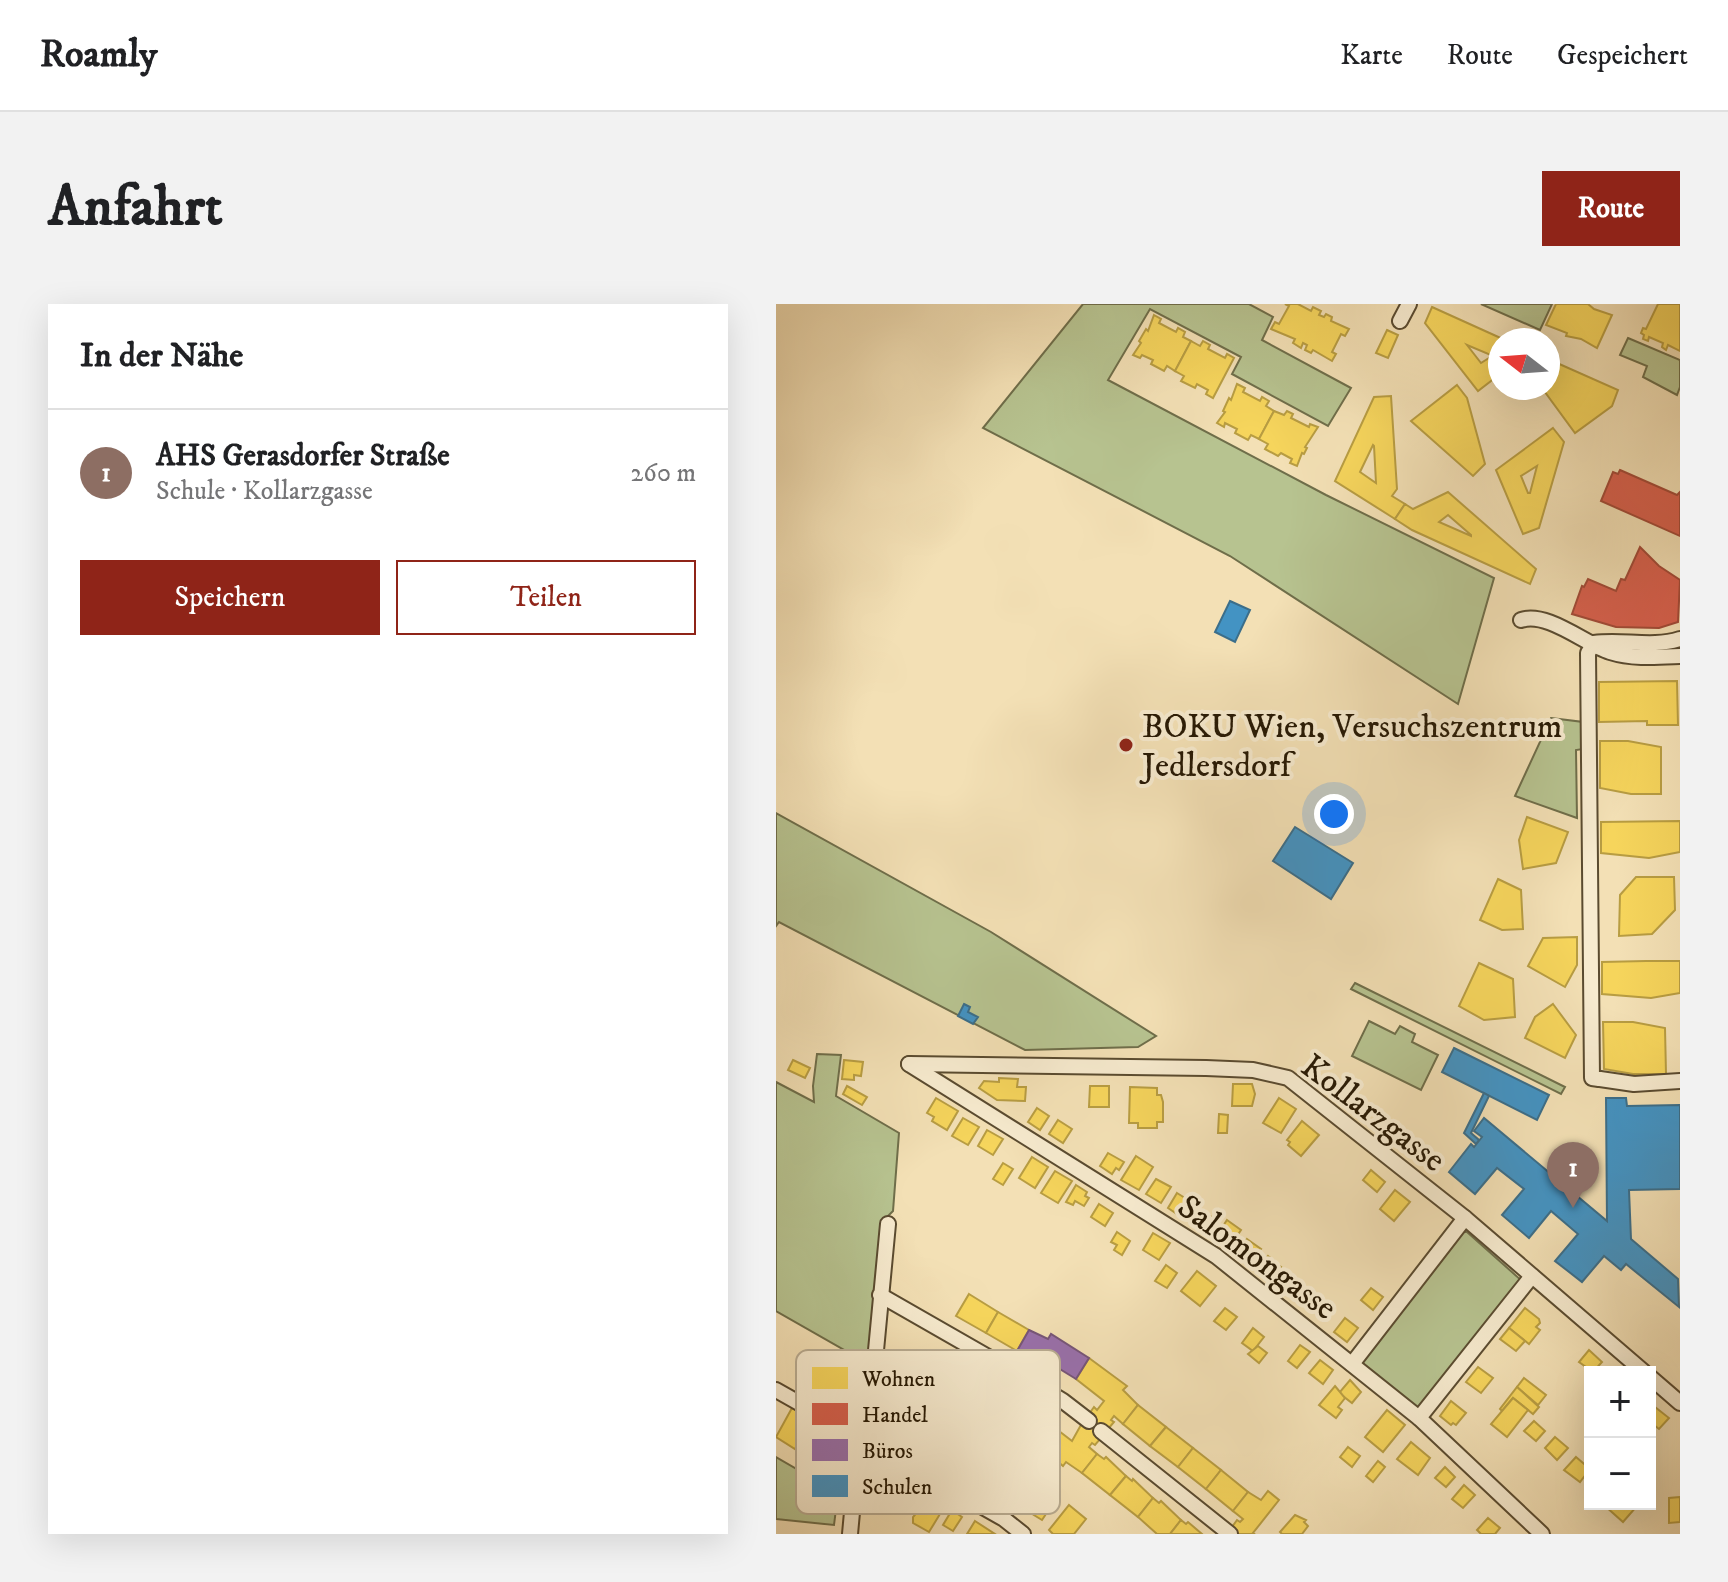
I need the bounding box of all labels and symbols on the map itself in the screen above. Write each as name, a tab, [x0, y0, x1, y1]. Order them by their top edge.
north arrow	[1488, 328, 1560, 400]
place label: BOKU Wien, Versuchszentrum Jedlersdorf	[1139, 706, 1562, 787]
marker: BOKU Wien, Versuchszentrum Jedlersdorf	[1117, 736, 1135, 754]
your location	[1314, 794, 1354, 834]
street label: Kollarzgasse	[1292, 1046, 1453, 1182]
pin: 1	[1547, 1142, 1599, 1208]
street label: Salomongasse	[1169, 1186, 1345, 1329]
legend	[796, 1350, 1060, 1514]
text: Wohnen	[861, 1366, 936, 1393]
text: Handel	[862, 1402, 928, 1429]
text: Büros	[862, 1438, 913, 1465]
text: Schulen	[862, 1474, 933, 1501]

